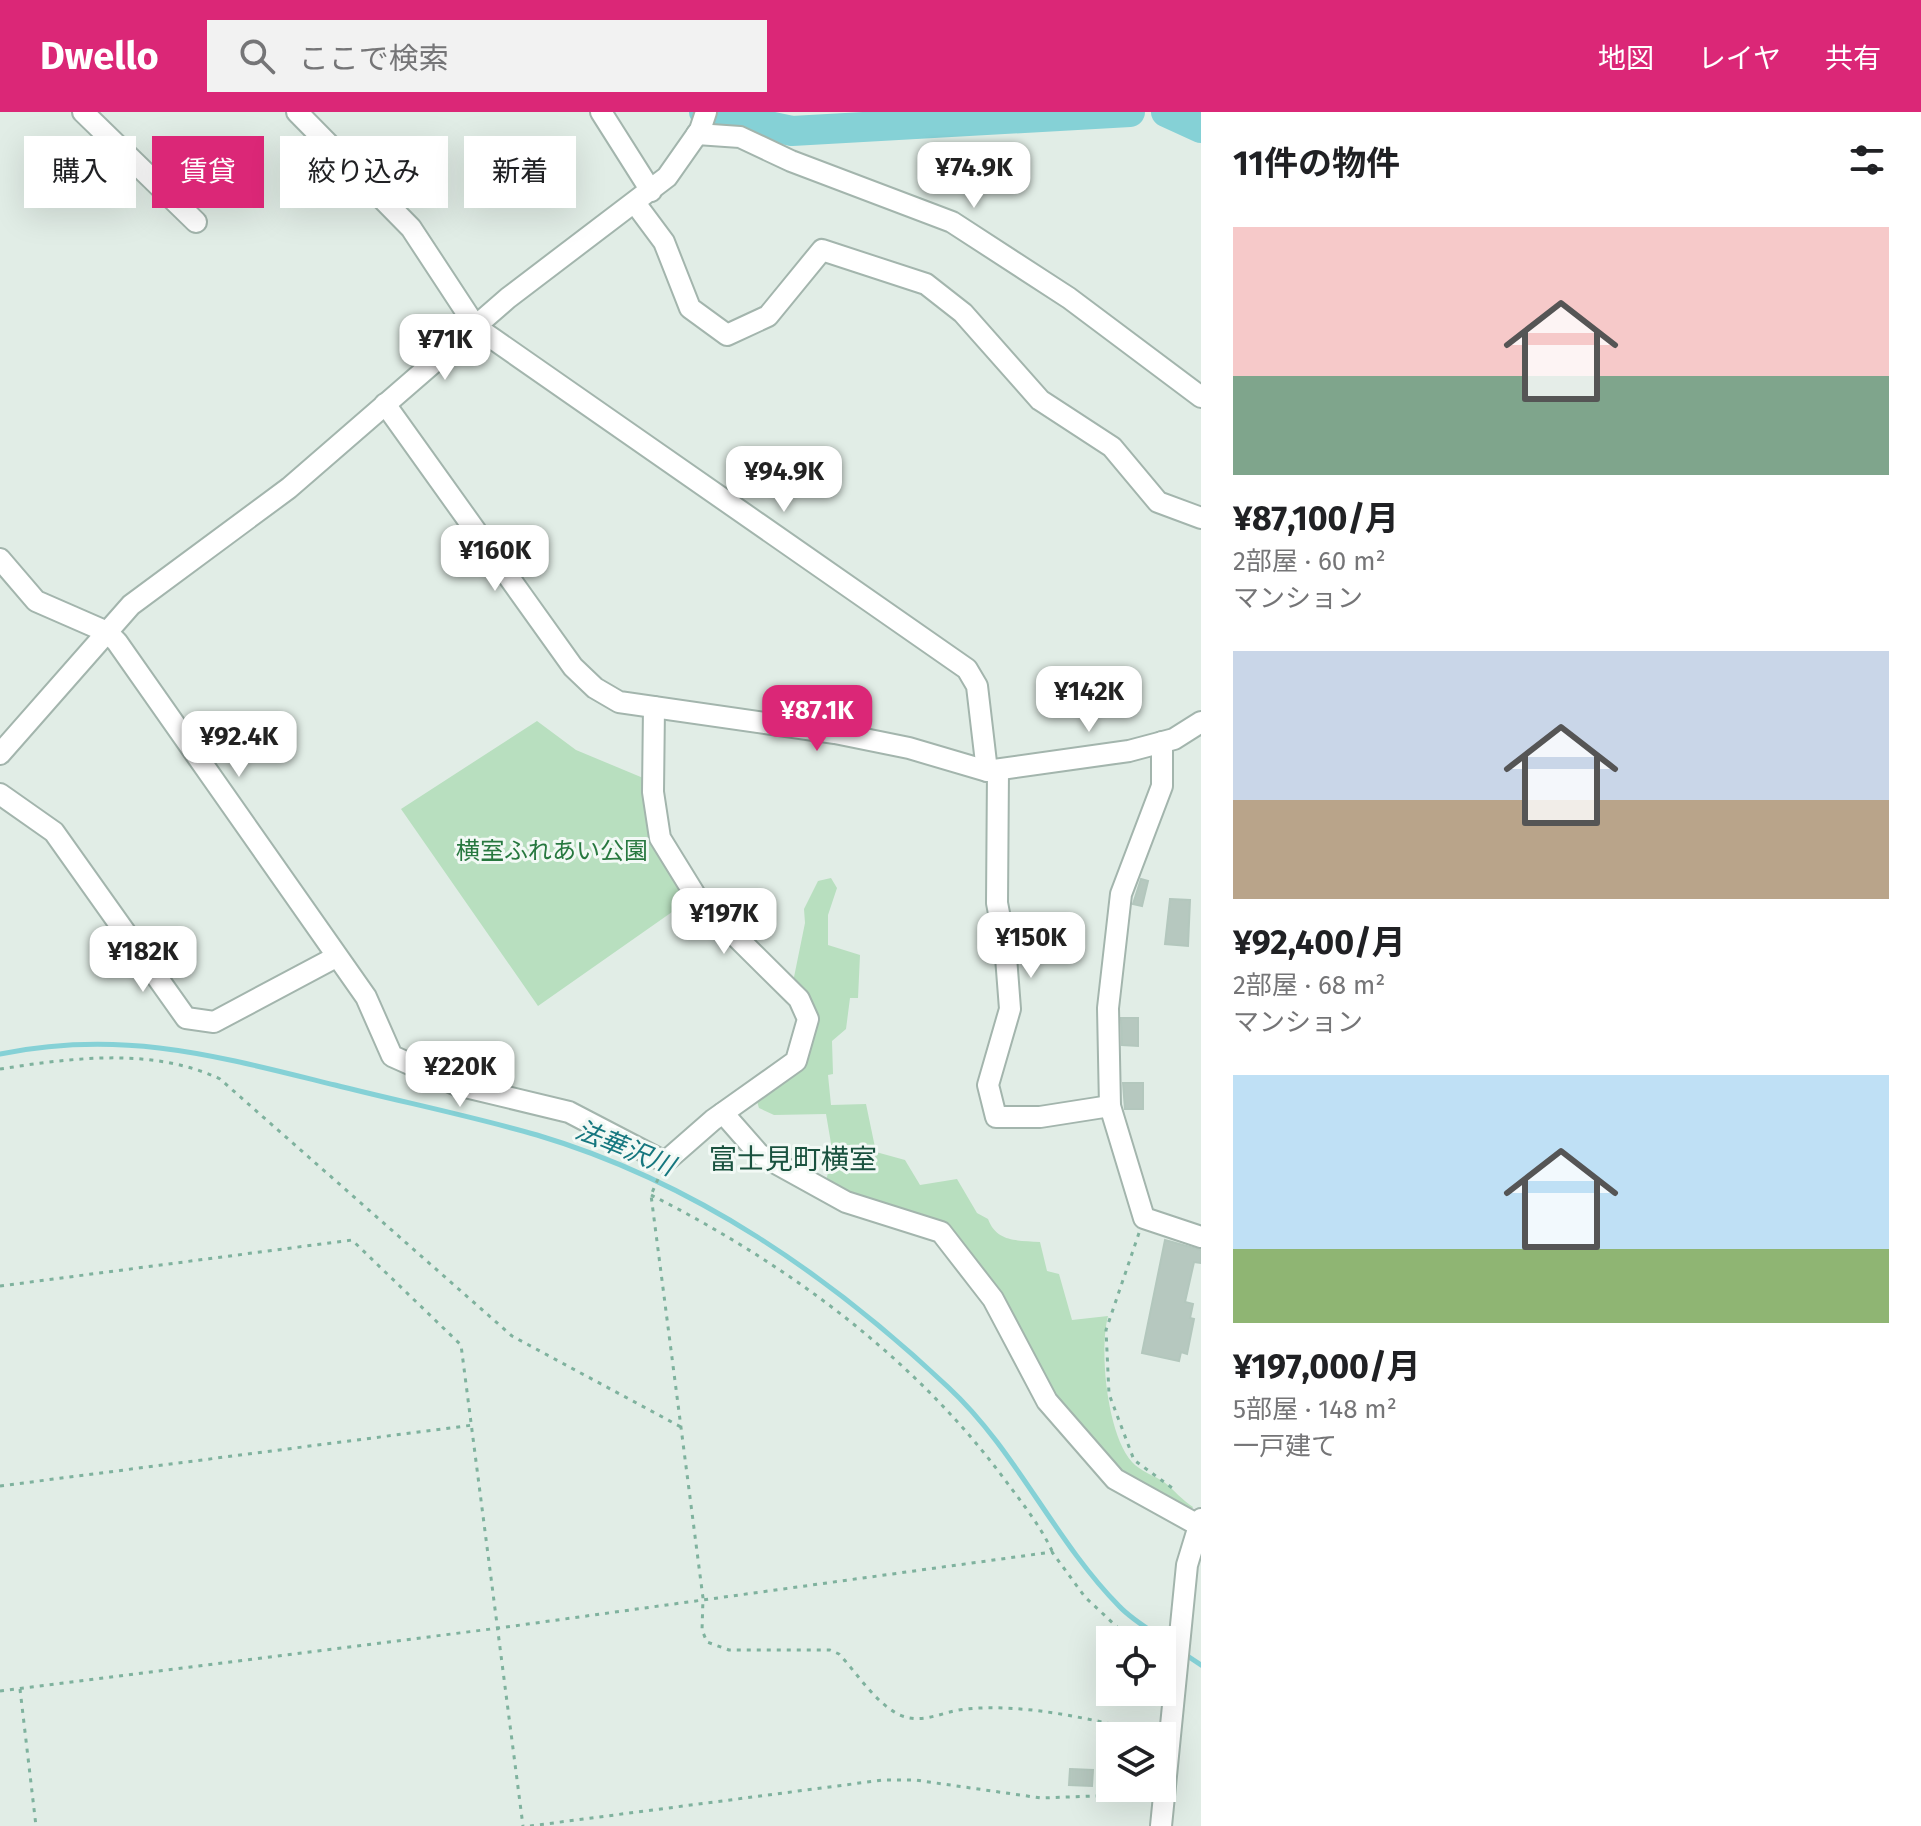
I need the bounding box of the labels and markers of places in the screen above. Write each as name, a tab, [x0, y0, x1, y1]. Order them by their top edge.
pin: ¥74.9K	[909, 142, 1039, 210]
pin: ¥71K	[398, 314, 492, 382]
pin: ¥94.9K	[719, 446, 849, 514]
pin: ¥160K	[439, 525, 551, 593]
pin: ¥142K	[1033, 666, 1145, 734]
pin: ¥87.1K	[752, 685, 882, 753]
pin: ¥92.4K	[174, 711, 304, 779]
pin: ¥197K	[668, 888, 780, 956]
pin: ¥150K	[975, 912, 1087, 980]
pin: ¥182K	[87, 926, 199, 994]
pin: ¥220K	[404, 1041, 516, 1109]

